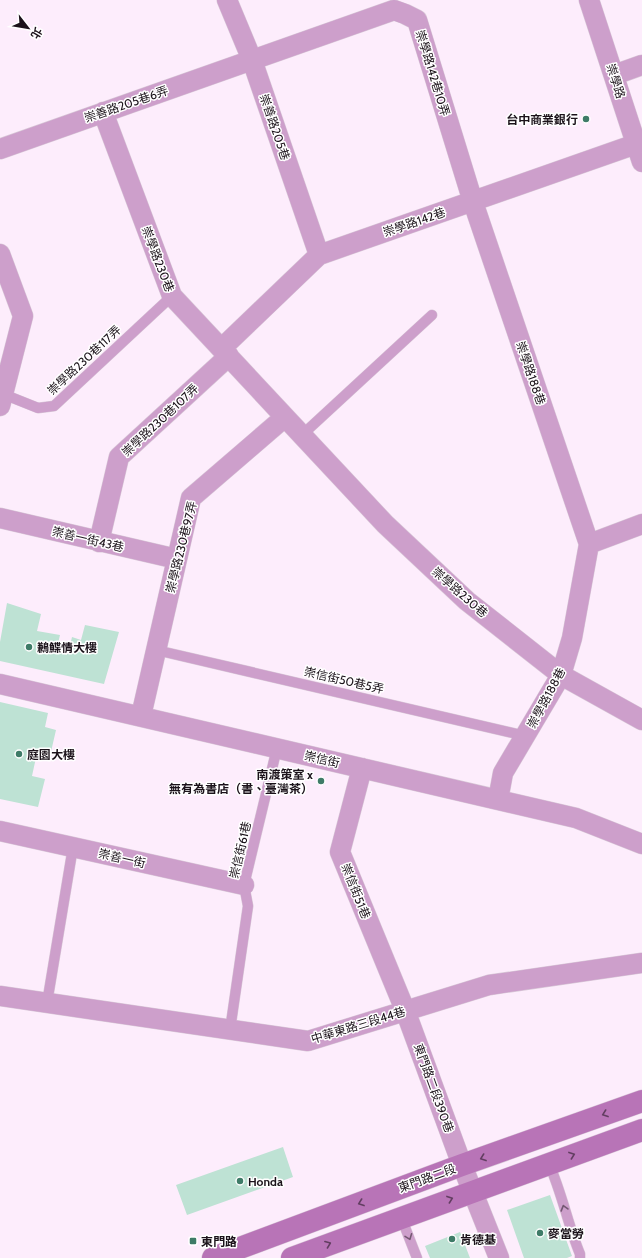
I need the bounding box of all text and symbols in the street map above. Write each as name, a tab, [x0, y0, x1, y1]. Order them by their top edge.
north arrow	[8, 8, 48, 48]
text: 北	[28, 25, 45, 41]
street label: 崇學路142巷10弄	[413, 28, 453, 118]
street label: 崇學路	[603, 62, 629, 100]
street label: 崇善路205巷6弄	[82, 83, 170, 125]
street label: 崇善路205巷	[257, 92, 293, 162]
place label: 台中商業銀行	[506, 112, 578, 127]
marker: 台中商業銀行	[581, 114, 591, 124]
street label: 崇學路142巷	[381, 204, 447, 240]
street label: 崇學路230巷	[139, 224, 177, 294]
street label: 崇學路230巷117弄	[44, 322, 124, 398]
street label: 崇學路188巷	[513, 339, 549, 407]
street label: 崇學路230巷107弄	[119, 381, 201, 459]
street label: 崇學路230巷97弄	[162, 500, 200, 594]
street label: 崇善一街43巷	[51, 523, 125, 555]
street label: 崇學路230巷	[429, 564, 491, 620]
place label: 鶼鰈情大樓	[37, 640, 97, 655]
marker: 鶼鰈情大樓	[24, 642, 34, 652]
street label: 崇信街50巷5弄	[303, 664, 385, 696]
street label: 崇學路188巷	[524, 665, 568, 731]
place label: 庭園大樓	[27, 747, 75, 762]
street label: 崇信街	[303, 748, 341, 770]
marker: 庭園大樓	[14, 749, 24, 759]
place label: 南渡策室 x 無有為書店（書、臺灣茶）	[169, 767, 313, 796]
marker: 南渡策室 x 無有為書店（書、臺灣茶）	[316, 776, 326, 786]
street label: 崇信街61巷	[226, 820, 254, 880]
street label: 崇善一街	[97, 845, 147, 871]
street label: 崇信街51巷	[338, 861, 374, 921]
street label: 中華東路三段44巷	[309, 1004, 407, 1046]
street label: 東門路二段390巷	[411, 1041, 457, 1135]
one-way arrow	[602, 1109, 609, 1118]
one-way arrow	[569, 1152, 576, 1160]
one-way arrow	[479, 1153, 486, 1161]
street label: 東門路二段	[396, 1161, 458, 1195]
place label: Honda	[248, 1174, 283, 1189]
marker: Honda	[235, 1176, 245, 1186]
one-way arrow	[446, 1195, 453, 1204]
one-way arrow	[358, 1198, 365, 1206]
one-way arrow	[560, 1204, 569, 1211]
place label: 麥當勞	[548, 1226, 584, 1241]
marker: 麥當勞	[535, 1228, 545, 1238]
place label: 肯德基	[460, 1232, 496, 1247]
place label: 東門路	[201, 1234, 237, 1249]
one-way arrow	[405, 1234, 413, 1241]
marker: 肯德基	[447, 1234, 457, 1244]
marker: 東門路	[188, 1236, 198, 1246]
one-way arrow	[325, 1241, 332, 1249]

